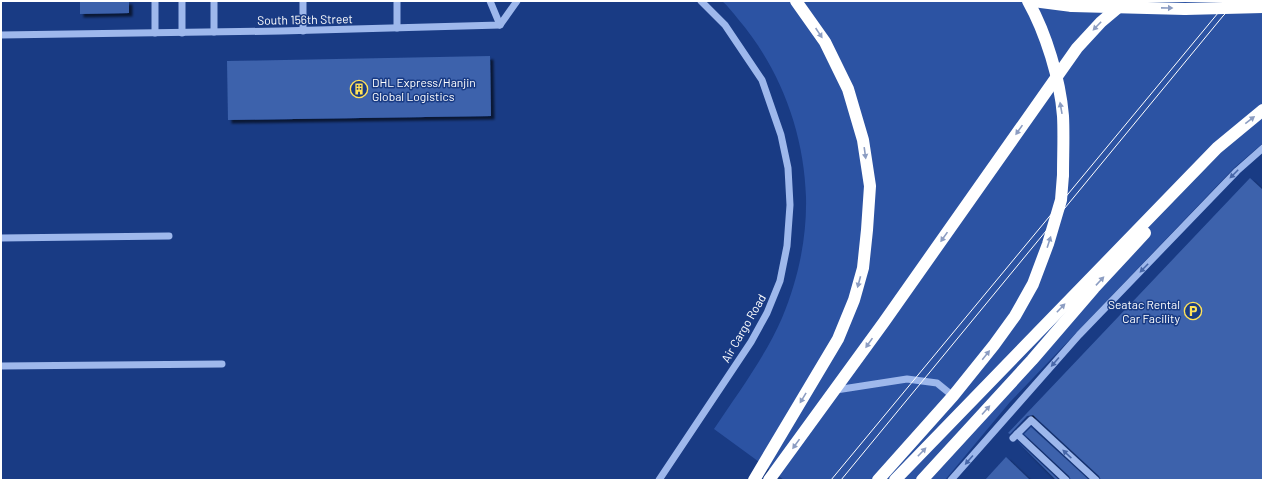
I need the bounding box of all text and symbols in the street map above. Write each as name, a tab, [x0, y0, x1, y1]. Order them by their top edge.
one-way arrow	[1161, 5, 1174, 11]
street label: South 156th Street	[257, 11, 353, 27]
one-way arrow	[1093, 22, 1102, 31]
one-way arrow	[815, 28, 823, 38]
place label: DHL Express/Hanjin Global Logistics	[372, 75, 476, 103]
building icon: DHL Express/Hanjin Global Logistics	[349, 79, 369, 99]
one-way arrow	[1058, 102, 1064, 114]
one-way arrow	[1244, 116, 1255, 125]
one-way arrow	[1015, 125, 1023, 135]
one-way arrow	[862, 147, 868, 159]
one-way arrow	[1229, 169, 1239, 179]
one-way arrow	[940, 231, 948, 242]
one-way arrow	[1046, 236, 1052, 248]
one-way arrow	[1140, 263, 1149, 272]
one-way arrow	[856, 276, 862, 288]
one-way arrow	[1096, 276, 1105, 286]
street label: Air Cargo Road	[718, 291, 768, 365]
place label: Seatac Rental Car Facility	[1108, 297, 1180, 325]
parking icon: Seatac Rental Car Facility	[1183, 301, 1203, 321]
one-way arrow	[1056, 303, 1066, 313]
one-way arrow	[865, 337, 873, 348]
one-way arrow	[982, 350, 991, 361]
one-way arrow	[1051, 358, 1060, 367]
one-way arrow	[799, 392, 806, 404]
one-way arrow	[982, 405, 991, 415]
one-way arrow	[792, 438, 800, 449]
one-way arrow	[917, 447, 927, 457]
one-way arrow	[1062, 449, 1073, 458]
one-way arrow	[964, 455, 974, 465]

